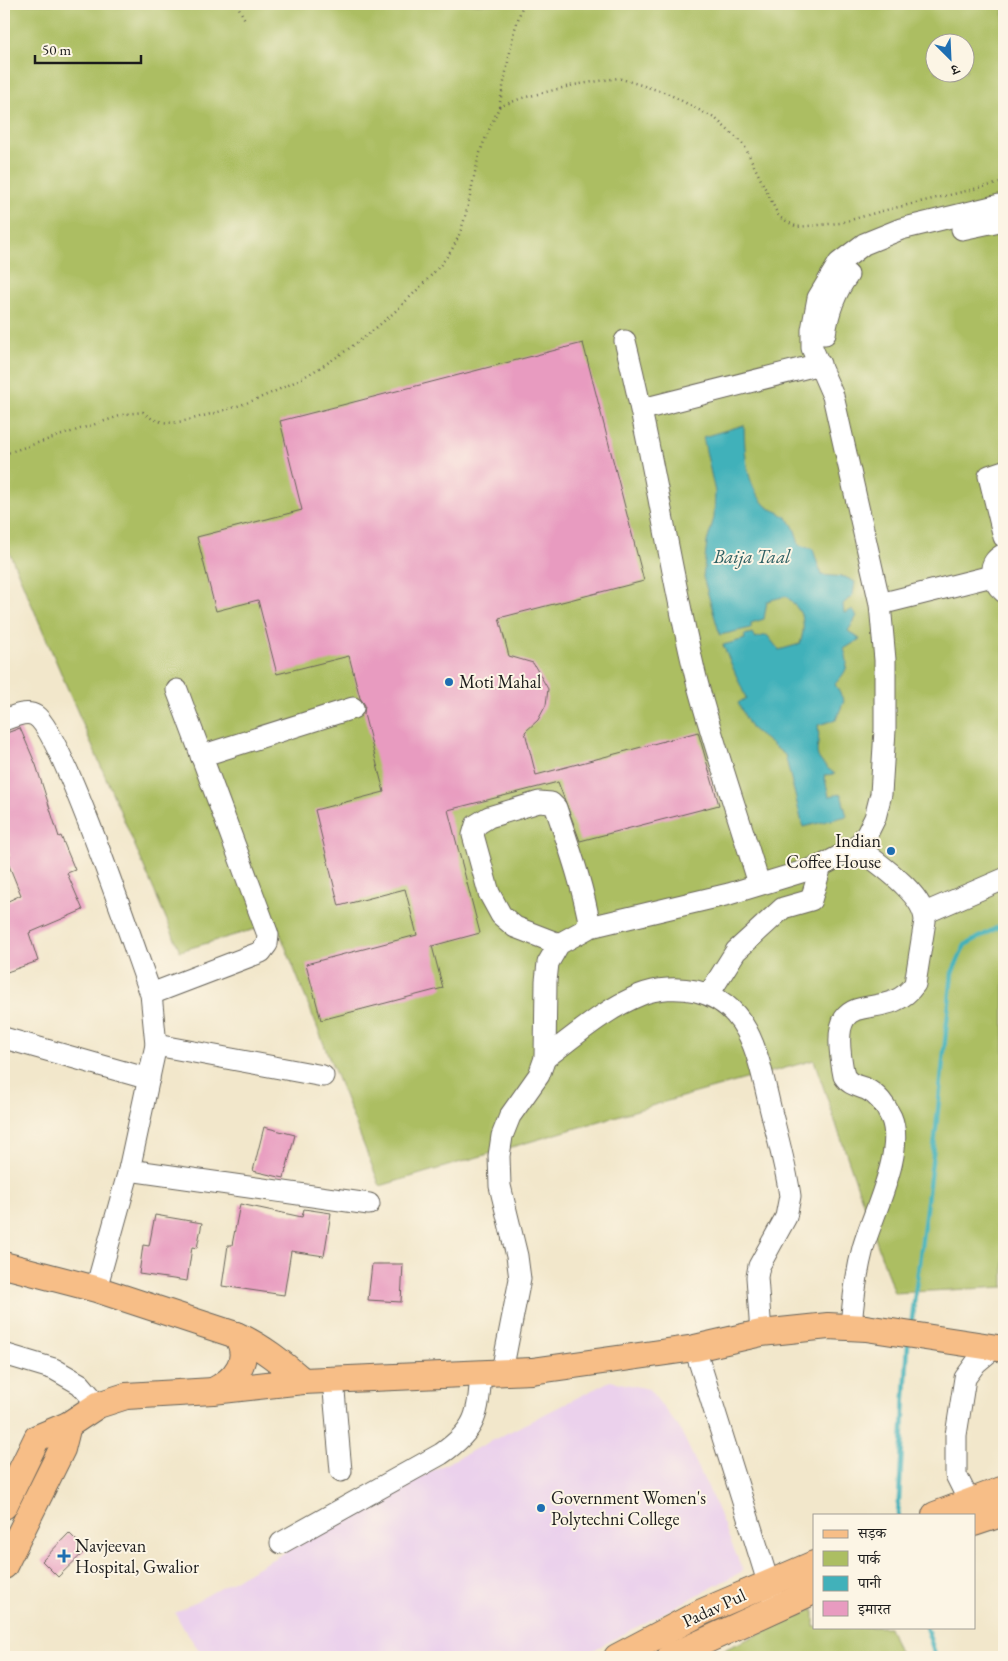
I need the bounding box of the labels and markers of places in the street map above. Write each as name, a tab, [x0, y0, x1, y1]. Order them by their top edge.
place label: Moti Mahal	[459, 670, 541, 693]
marker: Moti Mahal	[443, 676, 455, 688]
place label: Indian Coffee House	[786, 829, 881, 873]
marker: Indian Coffee House	[885, 845, 897, 857]
place label: Government Women's Polytechni College	[551, 1486, 706, 1530]
marker: Government Women's Polytechni College	[535, 1502, 547, 1514]
place label: Navjeevan Hospital, Gwalior	[75, 1534, 199, 1578]
marker: Navjeevan Hospital, Gwalior	[57, 1549, 71, 1563]

